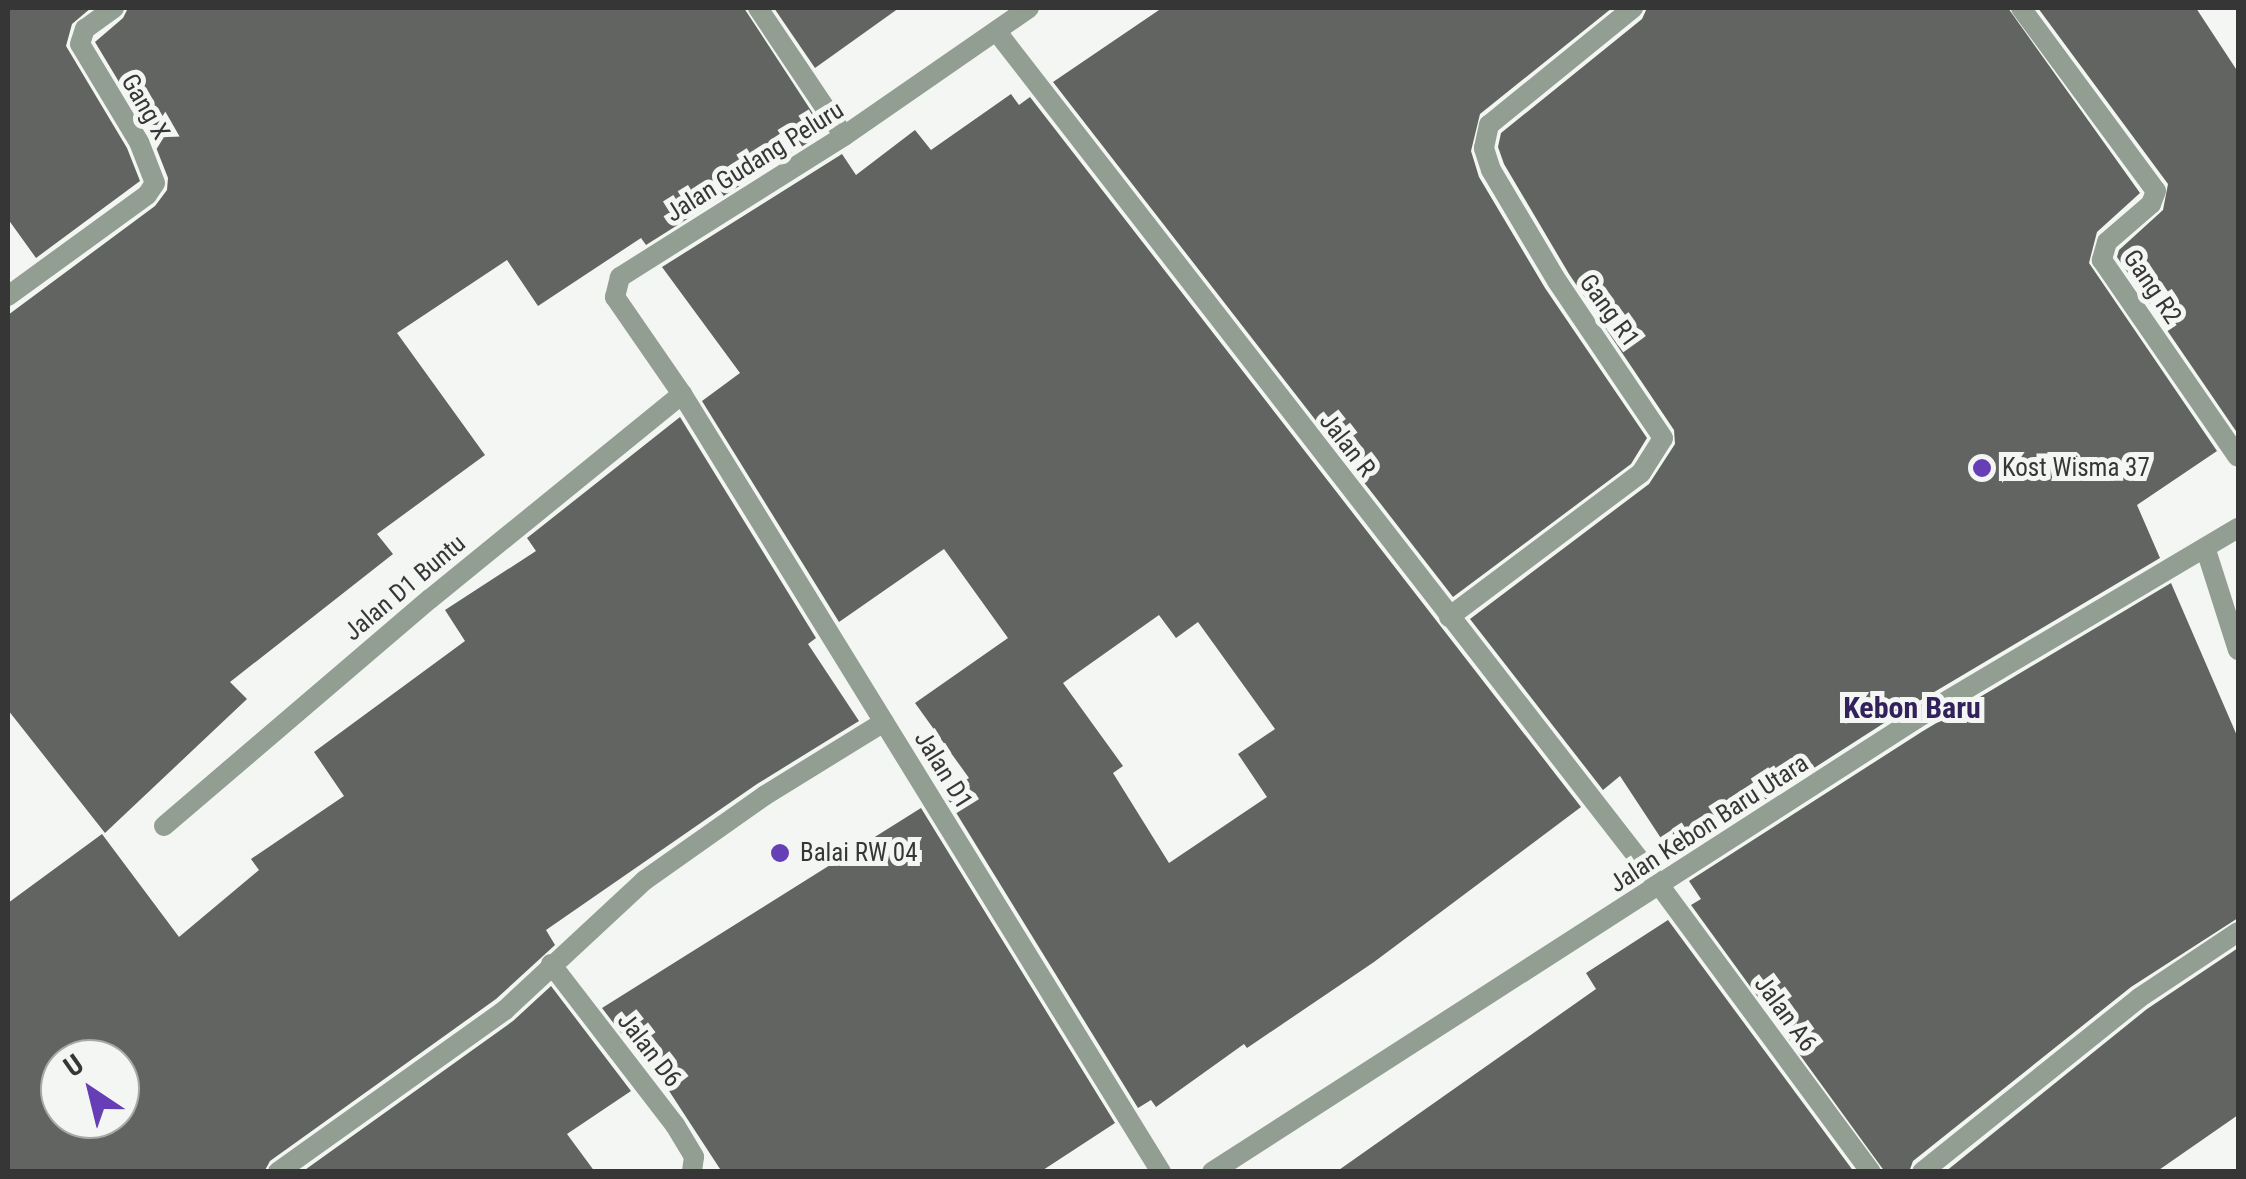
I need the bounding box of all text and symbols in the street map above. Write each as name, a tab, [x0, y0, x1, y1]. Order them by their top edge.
street label: Gang X	[114, 69, 176, 145]
street label: Jalan Gudang Peluru	[661, 95, 849, 229]
street label: Gang R2	[2116, 244, 2188, 330]
street label: Gang R1	[1573, 269, 1645, 353]
street label: Jalan R	[1313, 407, 1381, 483]
place label: Kost Wisma 37	[2002, 453, 2150, 483]
marker: Kost Wisma 37	[1971, 457, 1993, 479]
street label: Jalan D1 Buntu	[338, 529, 472, 647]
district label: Kebon Baru	[1843, 690, 1981, 726]
street label: Jalan D1	[907, 725, 979, 815]
street label: Jalan Kebon Baru Utara	[1604, 749, 1814, 899]
place label: Balai RW 04	[800, 838, 918, 868]
marker: Balai RW 04	[769, 842, 791, 864]
street label: Jalan A6	[1747, 970, 1823, 1058]
street label: Jalan D6	[611, 1007, 687, 1093]
north arrow	[40, 1039, 140, 1139]
text: U	[58, 1048, 90, 1084]

